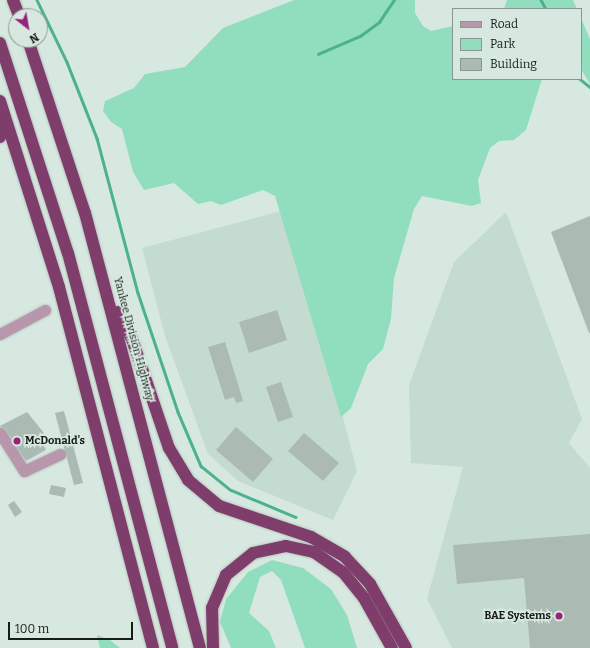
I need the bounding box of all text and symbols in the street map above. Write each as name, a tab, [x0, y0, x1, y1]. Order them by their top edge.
north arrow	[8, 8, 48, 48]
legend	[452, 8, 582, 80]
text: Road	[490, 17, 518, 31]
text: N	[27, 30, 41, 46]
text: Park	[490, 37, 515, 51]
text: Building	[490, 57, 537, 71]
street label: Yankee Division Highway	[110, 276, 156, 402]
place label: McDonald's	[25, 434, 85, 448]
marker: McDonald's	[12, 436, 22, 446]
place label: BAE Systems	[484, 609, 551, 623]
marker: BAE Systems	[554, 611, 564, 621]
scale bar	[10, 614, 135, 640]
text: 100 m	[15, 622, 49, 636]

